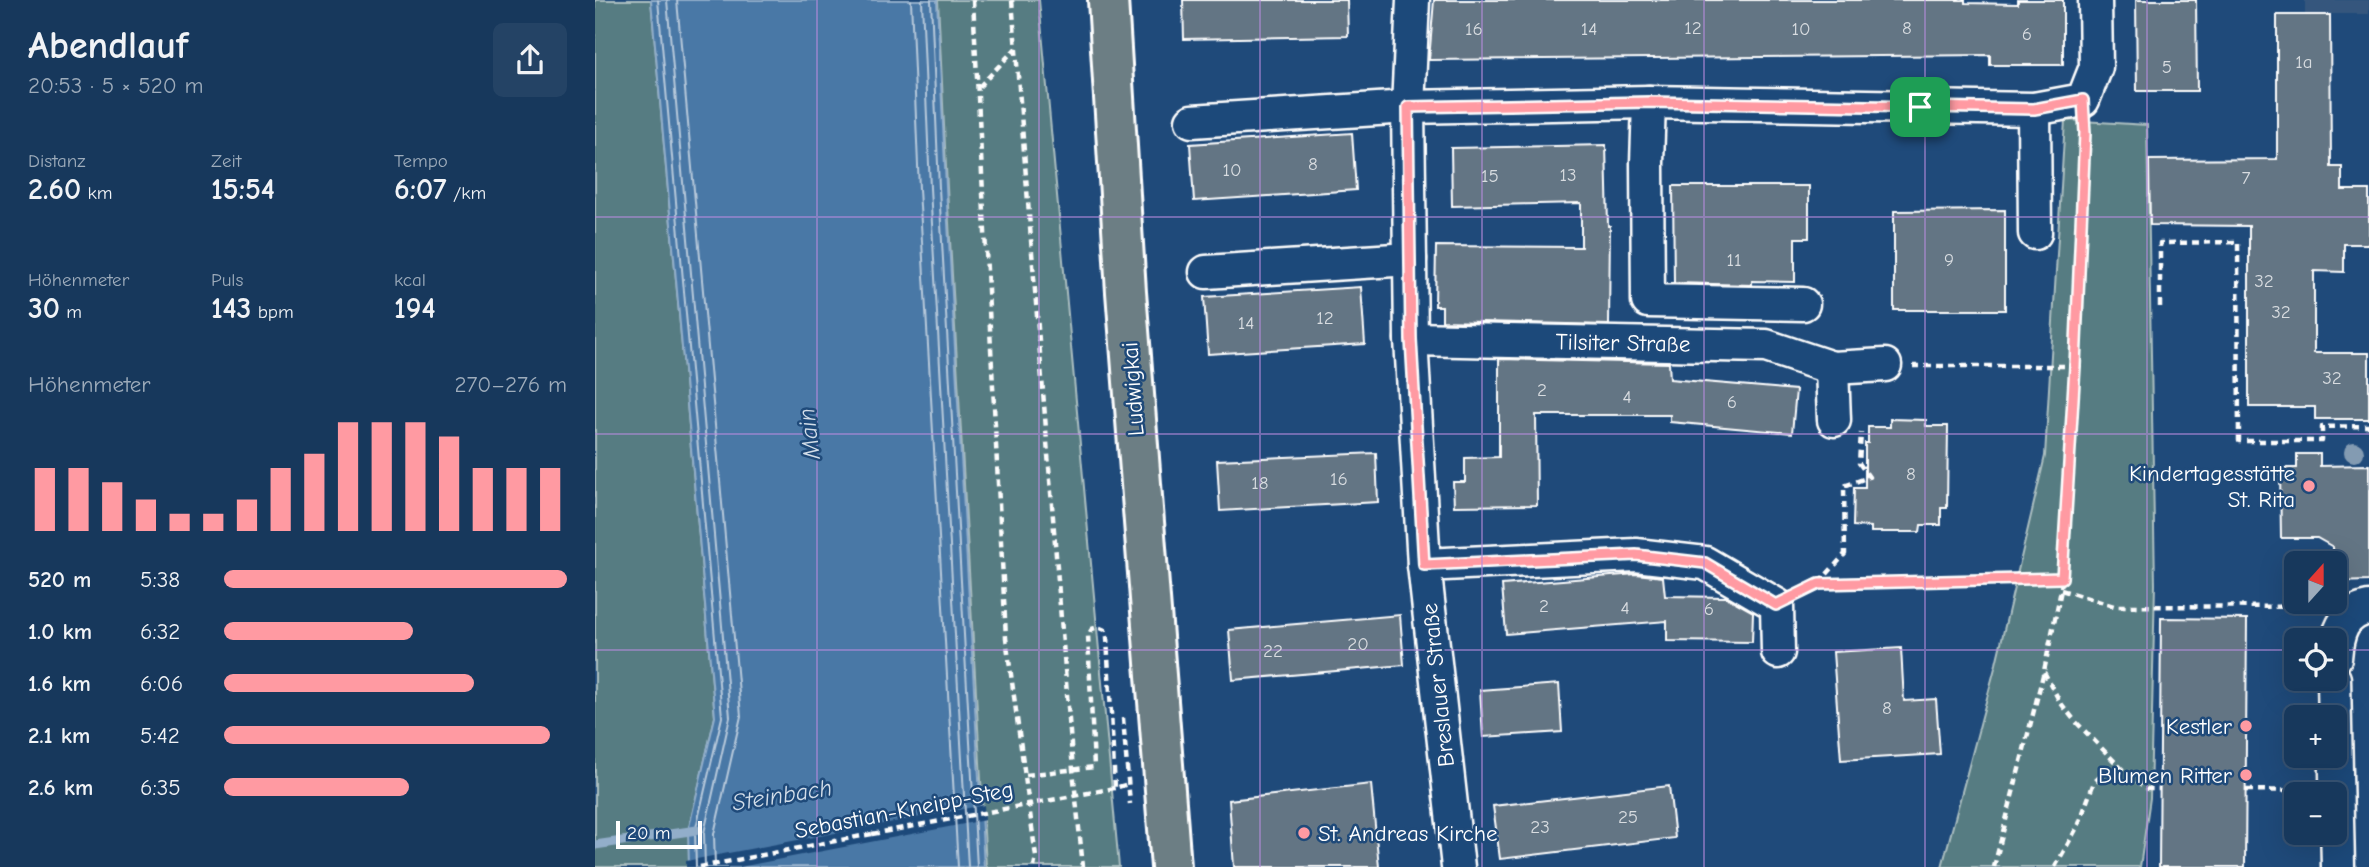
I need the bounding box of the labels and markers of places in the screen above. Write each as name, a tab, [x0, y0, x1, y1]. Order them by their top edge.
pin	[1890, 77, 1950, 137]
place label: Kindertagesstätte St. Rita	[2129, 460, 2295, 513]
marker: Kindertagesstätte St. Rita	[2301, 478, 2317, 494]
place label: Kestler	[2166, 713, 2233, 740]
marker: Kestler	[2238, 718, 2254, 734]
place label: Blumen Ritter	[2098, 762, 2233, 789]
marker: Blumen Ritter	[2238, 767, 2254, 783]
place label: St. Andreas Kirche	[1318, 820, 1498, 847]
marker: St. Andreas Kirche	[1296, 825, 1312, 841]

